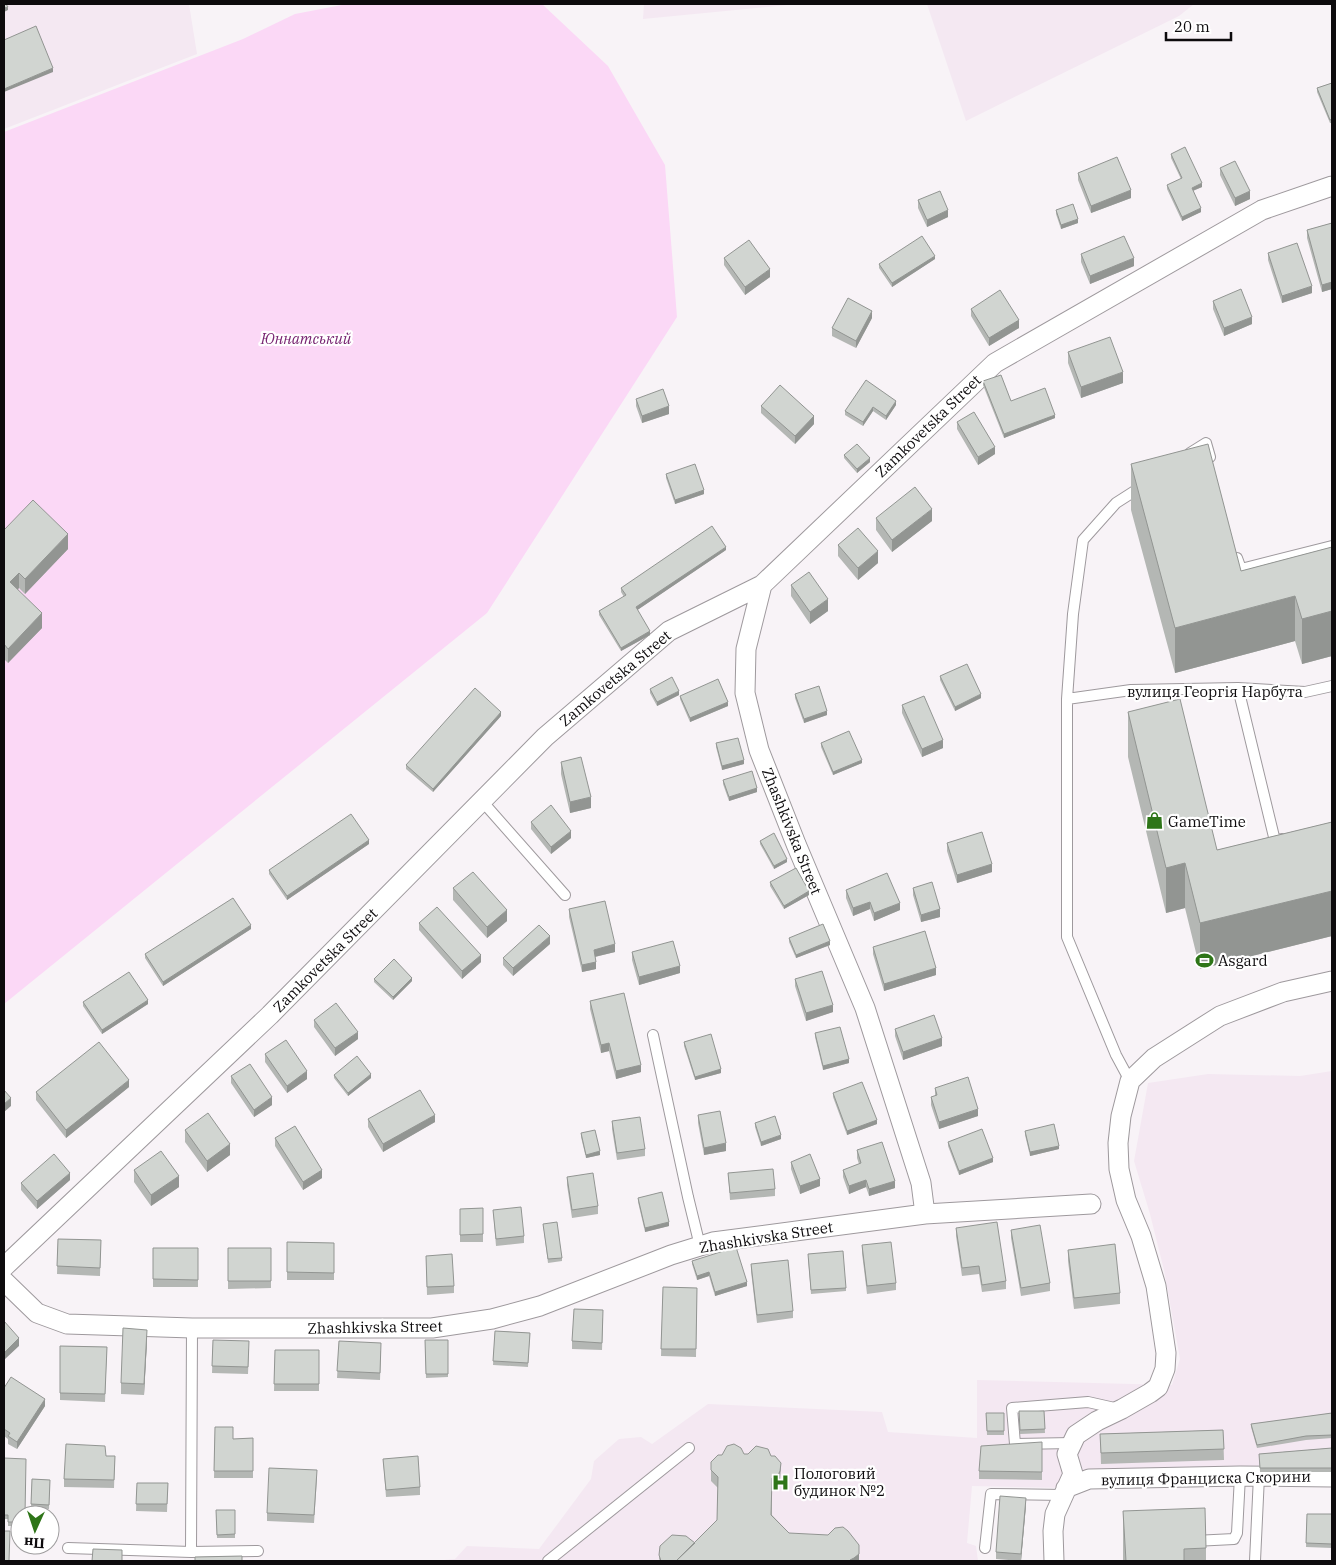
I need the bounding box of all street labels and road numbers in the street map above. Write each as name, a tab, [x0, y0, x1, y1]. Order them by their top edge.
street label: Zamkovetska Street	[871, 371, 985, 481]
street label: Zamkovetska Street	[555, 626, 675, 730]
street label: вулиця Георгія Нарбута	[1127, 682, 1303, 701]
street label: Zhashkivska Street	[758, 765, 826, 897]
street label: Zamkovetska Street	[269, 904, 381, 1016]
street label: Zhashkivska Street	[698, 1217, 834, 1257]
street label: Zhashkivska Street	[307, 1316, 443, 1338]
street label: вулиця Франциска Скорини	[1101, 1467, 1311, 1489]

